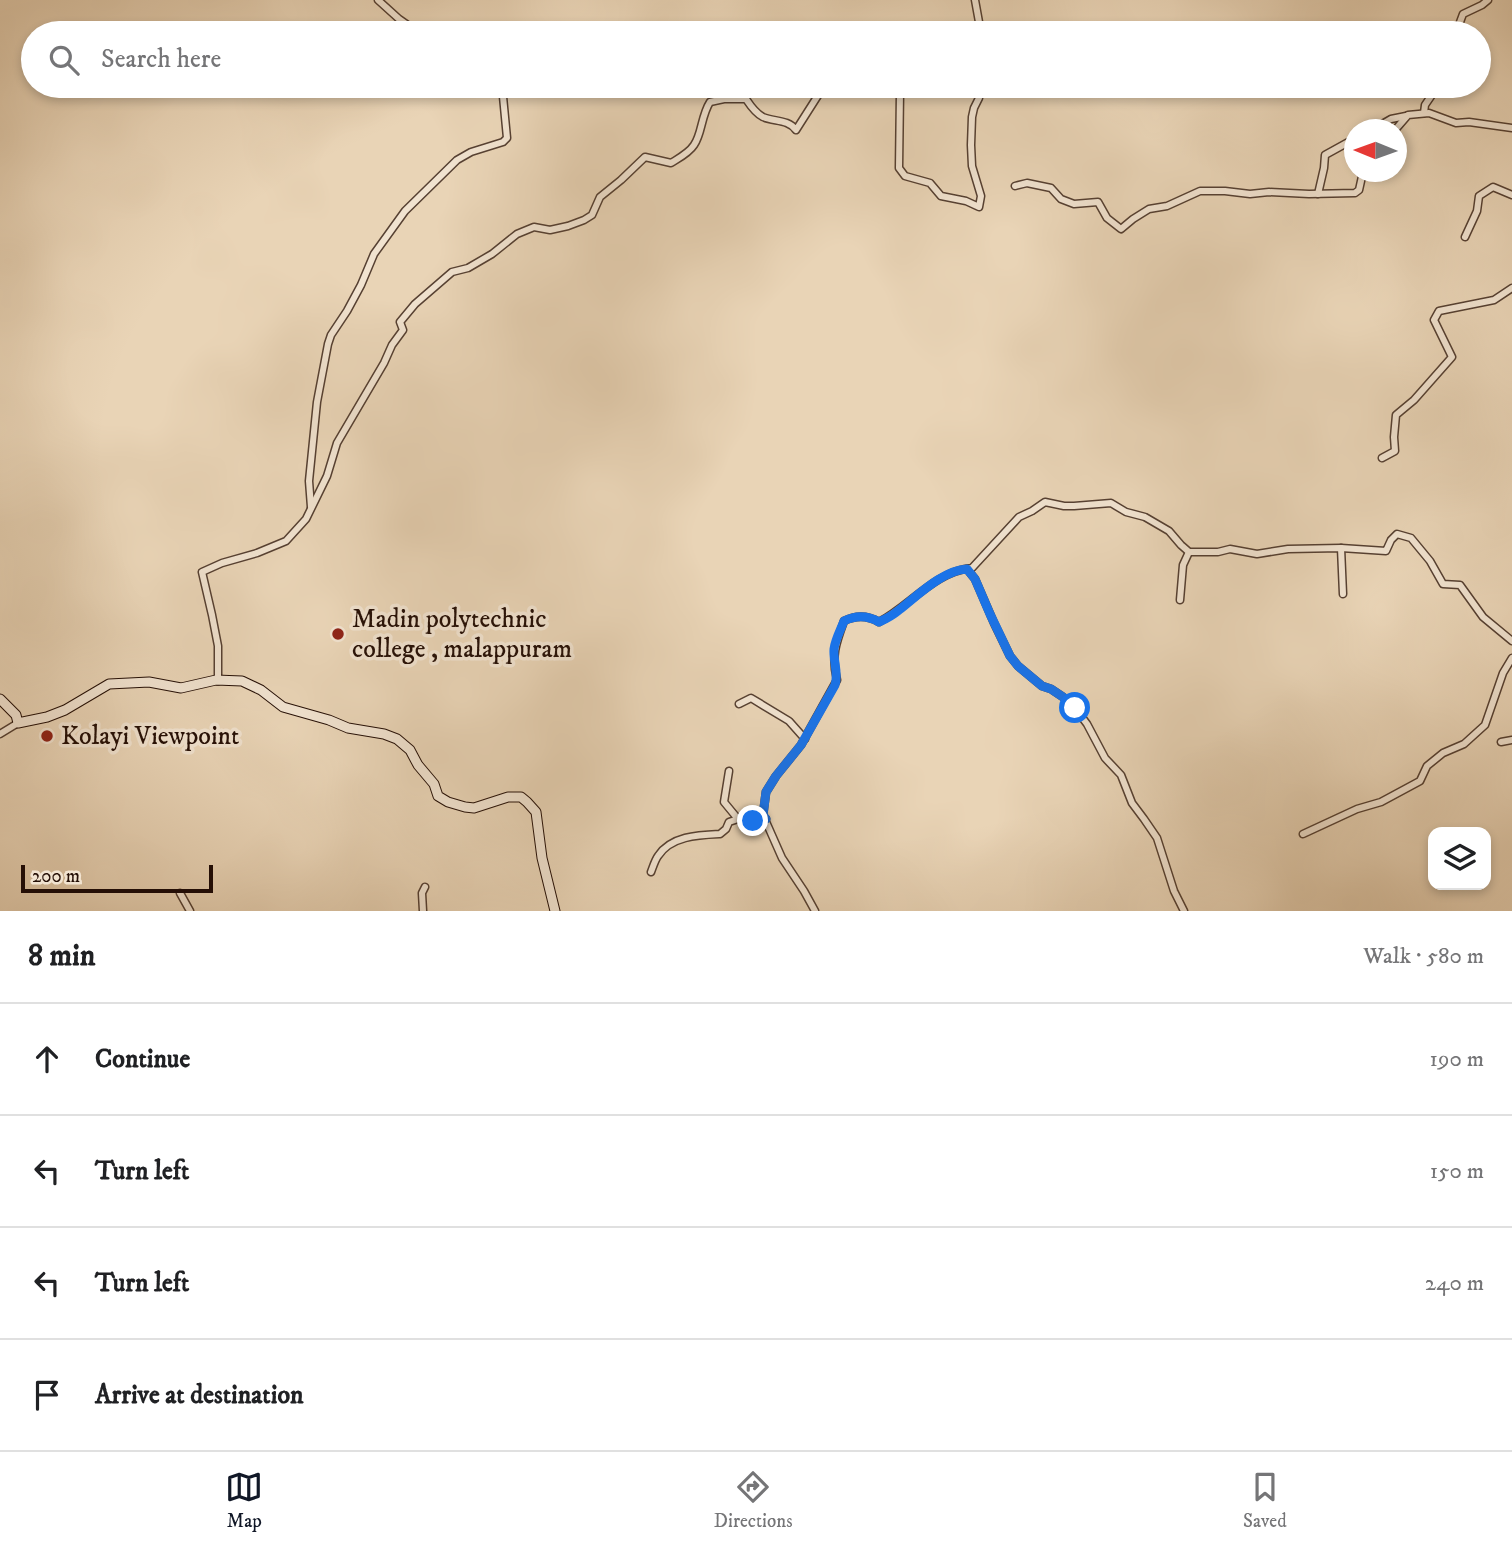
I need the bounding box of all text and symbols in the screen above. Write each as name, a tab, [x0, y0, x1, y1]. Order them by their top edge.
search box	[21, 21, 1491, 98]
icon: search	[45, 41, 83, 79]
text: Search here	[101, 43, 221, 76]
north arrow	[1344, 119, 1407, 182]
place label: Madin polytechnic college , malappuram	[352, 603, 572, 666]
marker: Madin polytechnic college , malappuram	[330, 626, 346, 642]
route start	[1059, 692, 1090, 723]
place label: Kolayi Viewpoint	[61, 720, 239, 753]
marker: Kolayi Viewpoint	[39, 728, 55, 744]
route end	[737, 805, 768, 836]
map controls	[1428, 827, 1491, 890]
button: layers	[1428, 827, 1491, 890]
scale bar	[21, 862, 214, 894]
text: 200 m	[32, 865, 80, 888]
text: 8 min	[28, 938, 95, 975]
text: Walk · 580 m	[1363, 942, 1484, 971]
icon: ahead	[28, 1040, 66, 1078]
text: Continue	[95, 1043, 190, 1076]
text: 190 m	[1430, 1045, 1484, 1074]
icon: left	[28, 1152, 66, 1190]
text: Turn left	[95, 1155, 189, 1188]
text: 150 m	[1430, 1157, 1484, 1186]
icon: left	[28, 1264, 66, 1302]
text: Turn left	[95, 1267, 189, 1300]
text: 240 m	[1425, 1269, 1484, 1298]
icon: arrive	[28, 1376, 66, 1414]
text: Arrive at destination	[95, 1379, 304, 1412]
tab: Map	[225, 1468, 263, 1533]
tab: Directions	[714, 1468, 793, 1533]
tab: Saved	[1243, 1468, 1287, 1533]

